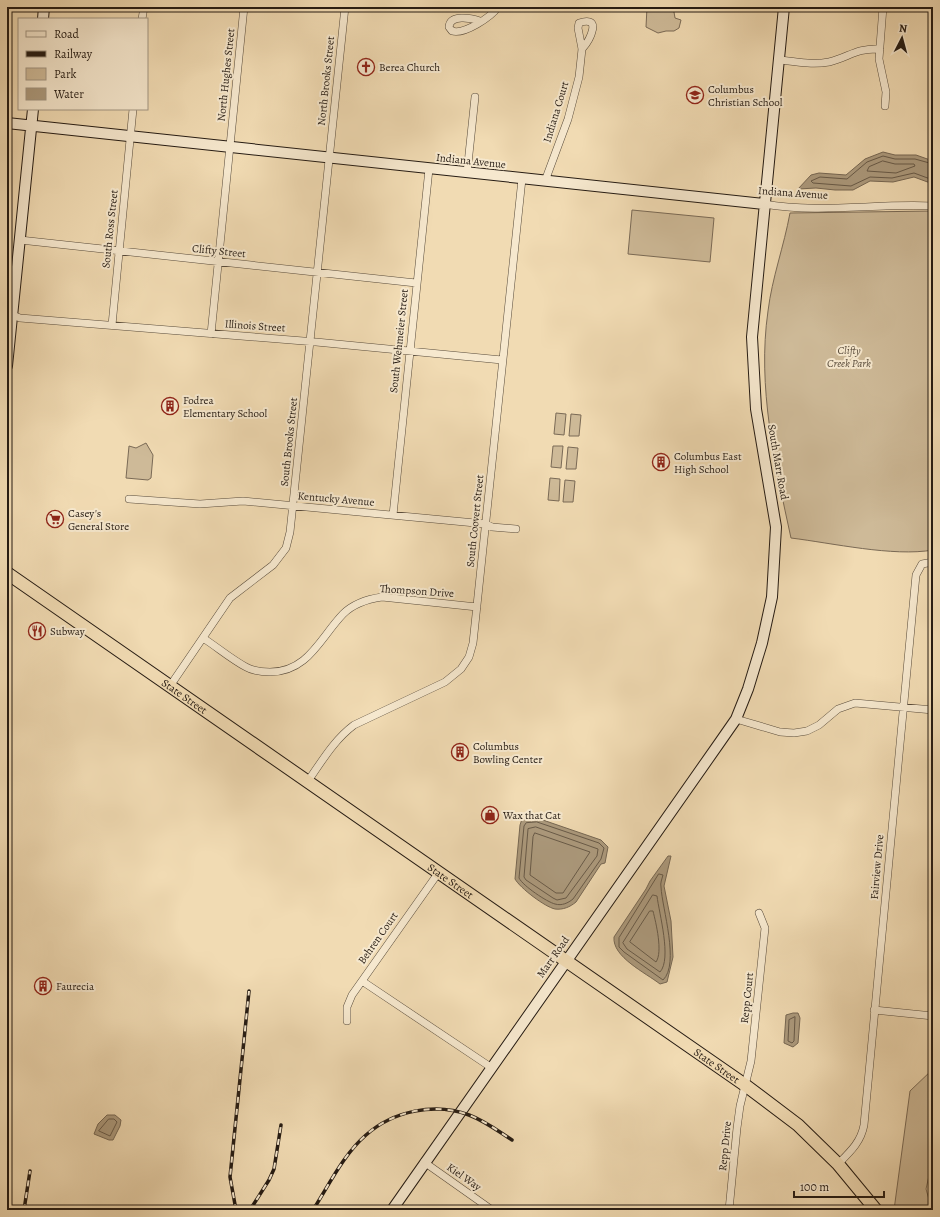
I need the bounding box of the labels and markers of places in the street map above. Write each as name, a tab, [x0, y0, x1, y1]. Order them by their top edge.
church icon: Berea Church	[356, 57, 376, 77]
place label: Berea Church	[379, 60, 440, 75]
place label: Columbus Christian School	[708, 82, 783, 110]
school or university icon: Columbus Christian School	[685, 85, 705, 105]
place label: Fodrea Elementary School	[183, 393, 268, 421]
building icon: Fodrea Elementary School	[160, 396, 180, 416]
place label: Columbus East High School	[674, 449, 742, 477]
building icon: Columbus East High School	[651, 452, 671, 472]
place label: Casey's General Store	[68, 506, 129, 534]
supermarket icon: Casey's General Store	[45, 509, 65, 529]
restaurant icon: Subway	[27, 621, 47, 641]
place label: Subway	[50, 624, 85, 639]
place label: Columbus Bowling Center	[473, 739, 542, 767]
building icon: Columbus Bowling Center	[450, 742, 470, 762]
shop icon: Wax that Cat	[480, 805, 500, 825]
place label: Wax that Cat	[502, 808, 561, 823]
building icon: Faurecia	[33, 976, 53, 996]
place label: Faurecia	[56, 979, 95, 994]

